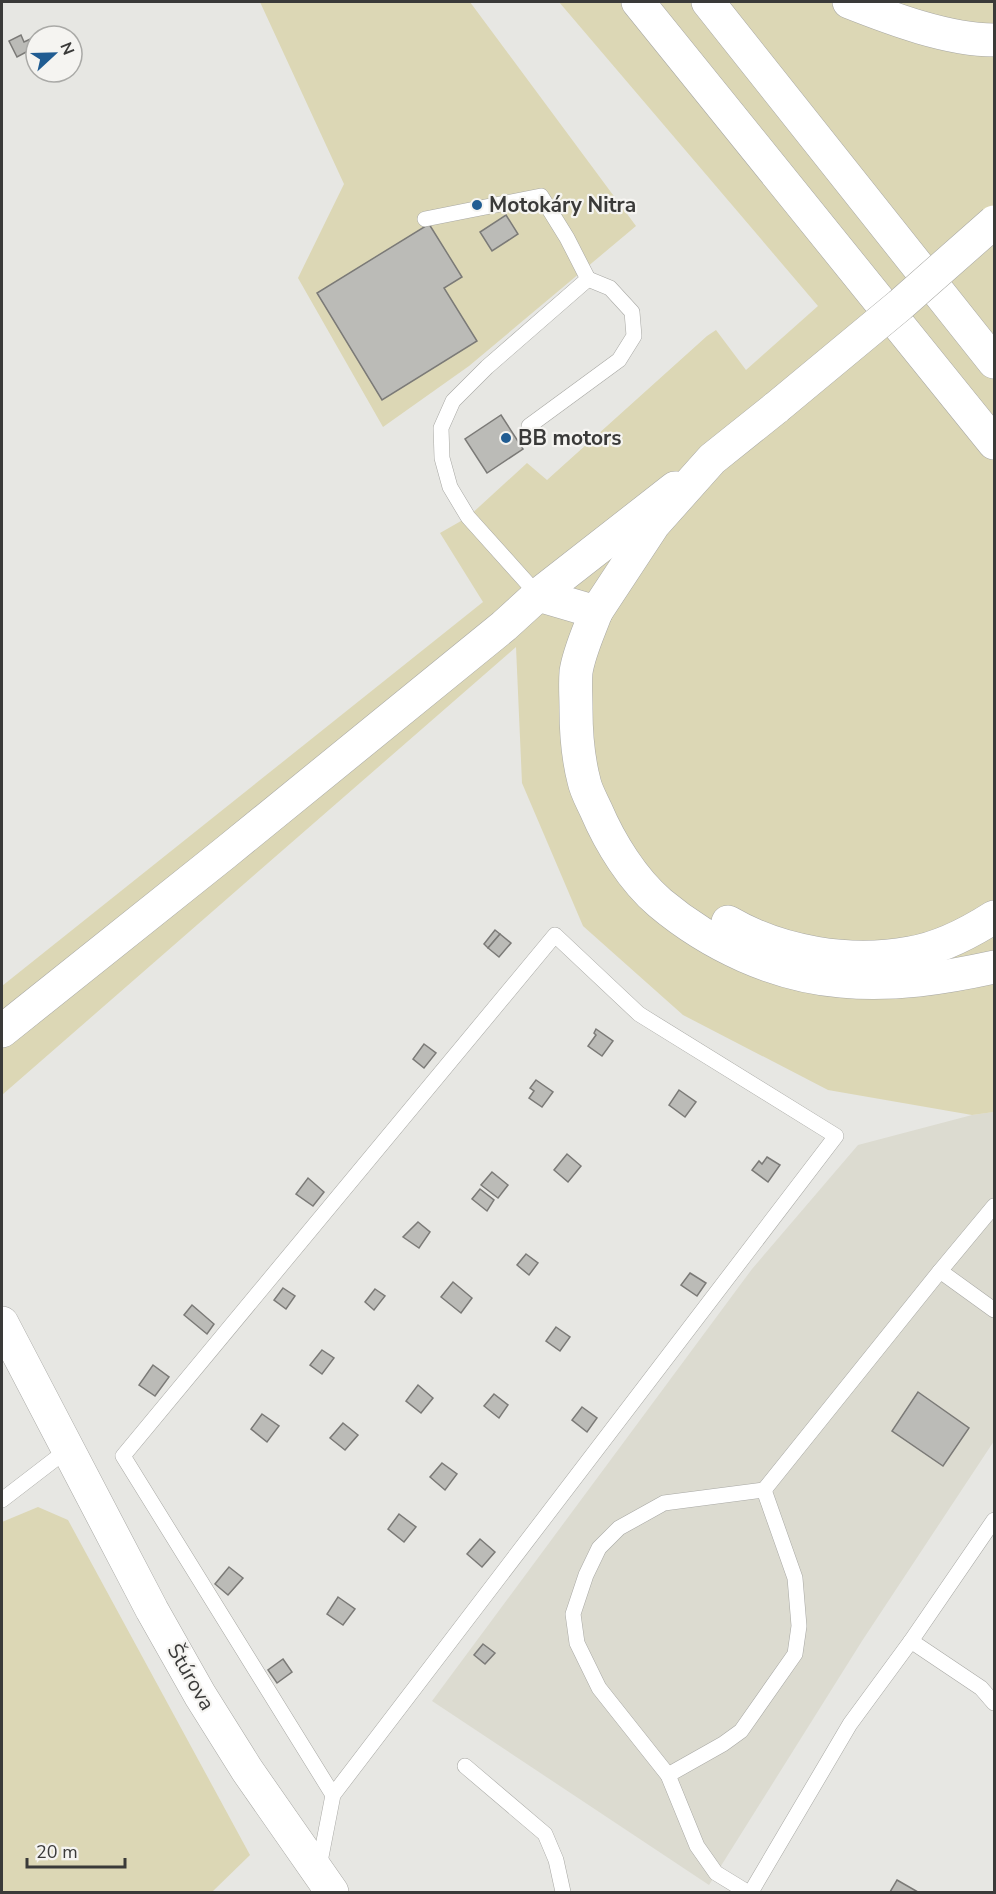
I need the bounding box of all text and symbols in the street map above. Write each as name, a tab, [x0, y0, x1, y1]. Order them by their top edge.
north arrow	[24, 24, 84, 84]
text: N	[55, 39, 79, 58]
place label: Motokáry Nitra	[489, 191, 636, 219]
marker: Motokáry Nitra	[470, 198, 484, 212]
place label: BB motors	[518, 424, 621, 452]
marker: BB motors	[499, 431, 513, 445]
street label: Štúrova	[161, 1639, 221, 1715]
scale bar	[27, 1831, 124, 1869]
text: 20 m	[36, 1840, 78, 1864]

